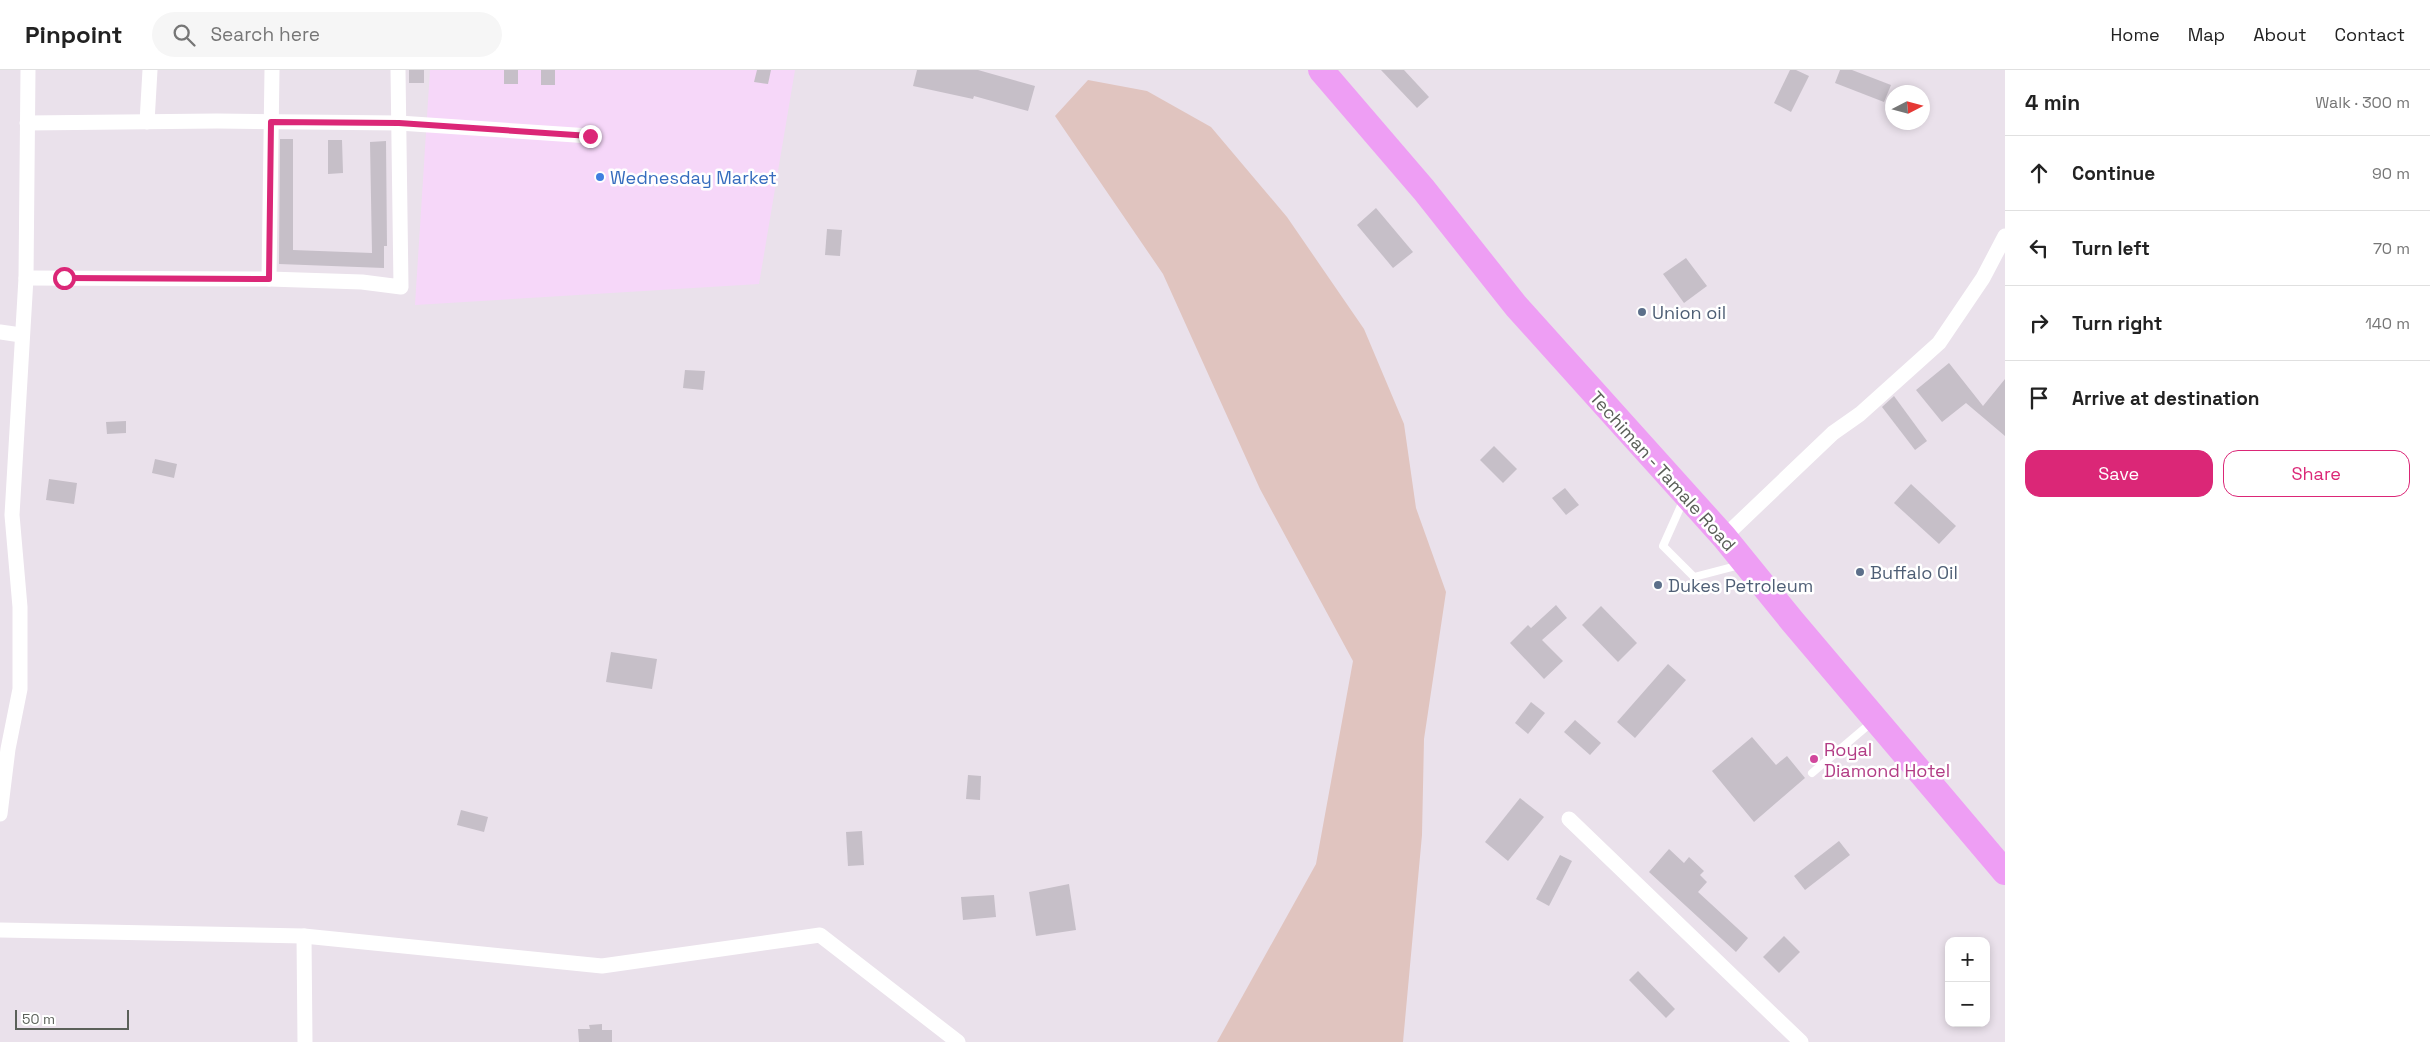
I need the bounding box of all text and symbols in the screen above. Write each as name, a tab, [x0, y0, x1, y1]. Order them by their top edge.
search box	[152, 12, 502, 57]
text: Pinpoint	[25, 19, 122, 50]
icon: search	[170, 21, 198, 49]
text: Search here	[210, 22, 320, 47]
text: Home	[2111, 23, 2160, 46]
text: Map	[2188, 23, 2225, 46]
text: About	[2253, 23, 2307, 46]
text: Contact	[2335, 23, 2405, 46]
north arrow	[1885, 85, 1930, 130]
text: 4 min	[2025, 89, 2080, 116]
text: Walk · 300 m	[2315, 92, 2410, 113]
route end	[579, 125, 602, 148]
icon: ahead	[2025, 159, 2053, 187]
text: Continue	[2072, 161, 2155, 186]
text: 90 m	[2372, 163, 2410, 184]
place label: Wednesday Market	[610, 166, 777, 189]
marker: Wednesday Market	[594, 171, 606, 183]
icon: left	[2025, 234, 2053, 262]
text: Turn left	[2072, 236, 2150, 261]
text: 70 m	[2373, 238, 2410, 259]
route start	[53, 267, 76, 290]
place label: Union oil	[1652, 301, 1726, 324]
marker: Union oil	[1636, 306, 1648, 318]
icon: right	[2025, 309, 2053, 337]
text: Turn right	[2072, 311, 2162, 336]
text: 140 m	[2365, 313, 2410, 334]
icon: arrive	[2025, 384, 2053, 412]
street label: Techiman - Tamale Road	[1585, 386, 1741, 556]
text: Arrive at destination	[2072, 386, 2260, 411]
button: Save	[2025, 450, 2213, 497]
button: Share	[2223, 450, 2410, 497]
place label: Buffalo Oil	[1870, 561, 1958, 584]
marker: Buffalo Oil	[1854, 566, 1866, 578]
place label: Dukes Petroleum	[1668, 574, 1813, 597]
marker: Dukes Petroleum	[1652, 579, 1664, 591]
place label: Royal Diamond Hotel	[1824, 738, 1950, 782]
marker: Royal Diamond Hotel	[1808, 753, 1820, 765]
map controls	[1945, 937, 1990, 1027]
button: +	[1945, 937, 1990, 982]
button: −	[1945, 982, 1990, 1027]
scale bar	[15, 1007, 129, 1030]
text: 50 m	[22, 1010, 55, 1028]

